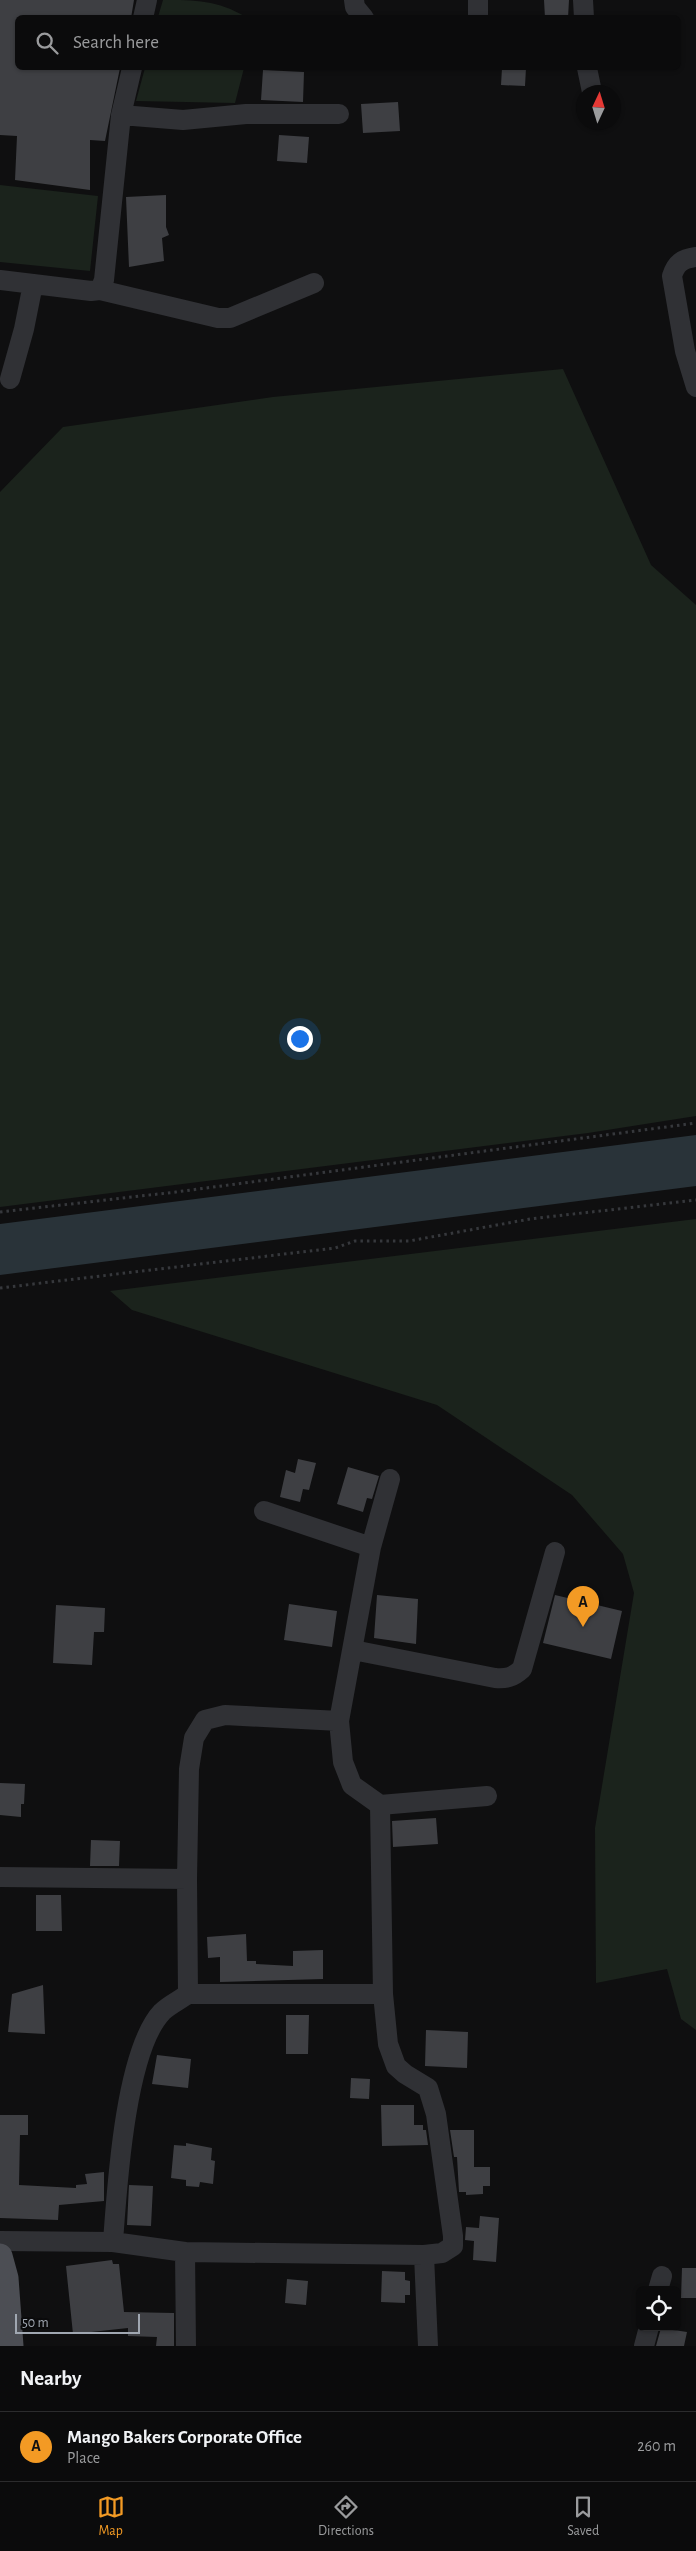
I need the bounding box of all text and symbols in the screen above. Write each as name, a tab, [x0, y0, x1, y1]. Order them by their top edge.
search box	[15, 15, 681, 70]
icon: search	[33, 29, 61, 57]
text: Search here	[73, 33, 159, 52]
north arrow	[576, 85, 621, 130]
your location	[287, 1026, 313, 1052]
pin: A	[567, 1586, 599, 1627]
map controls	[636, 2286, 681, 2331]
button: locate	[636, 2286, 681, 2331]
scale bar	[15, 2311, 140, 2334]
text: 50 m	[22, 2316, 49, 2330]
text: Nearby	[20, 2368, 81, 2389]
text: Mango Bakers Corporate Office	[67, 2428, 302, 2447]
text: A	[31, 2438, 41, 2454]
text: 260 m	[637, 2438, 676, 2454]
text: Place	[67, 2450, 100, 2466]
tab: Map	[97, 2493, 125, 2540]
tab: Directions	[318, 2493, 374, 2540]
tab: Saved	[567, 2493, 599, 2540]

